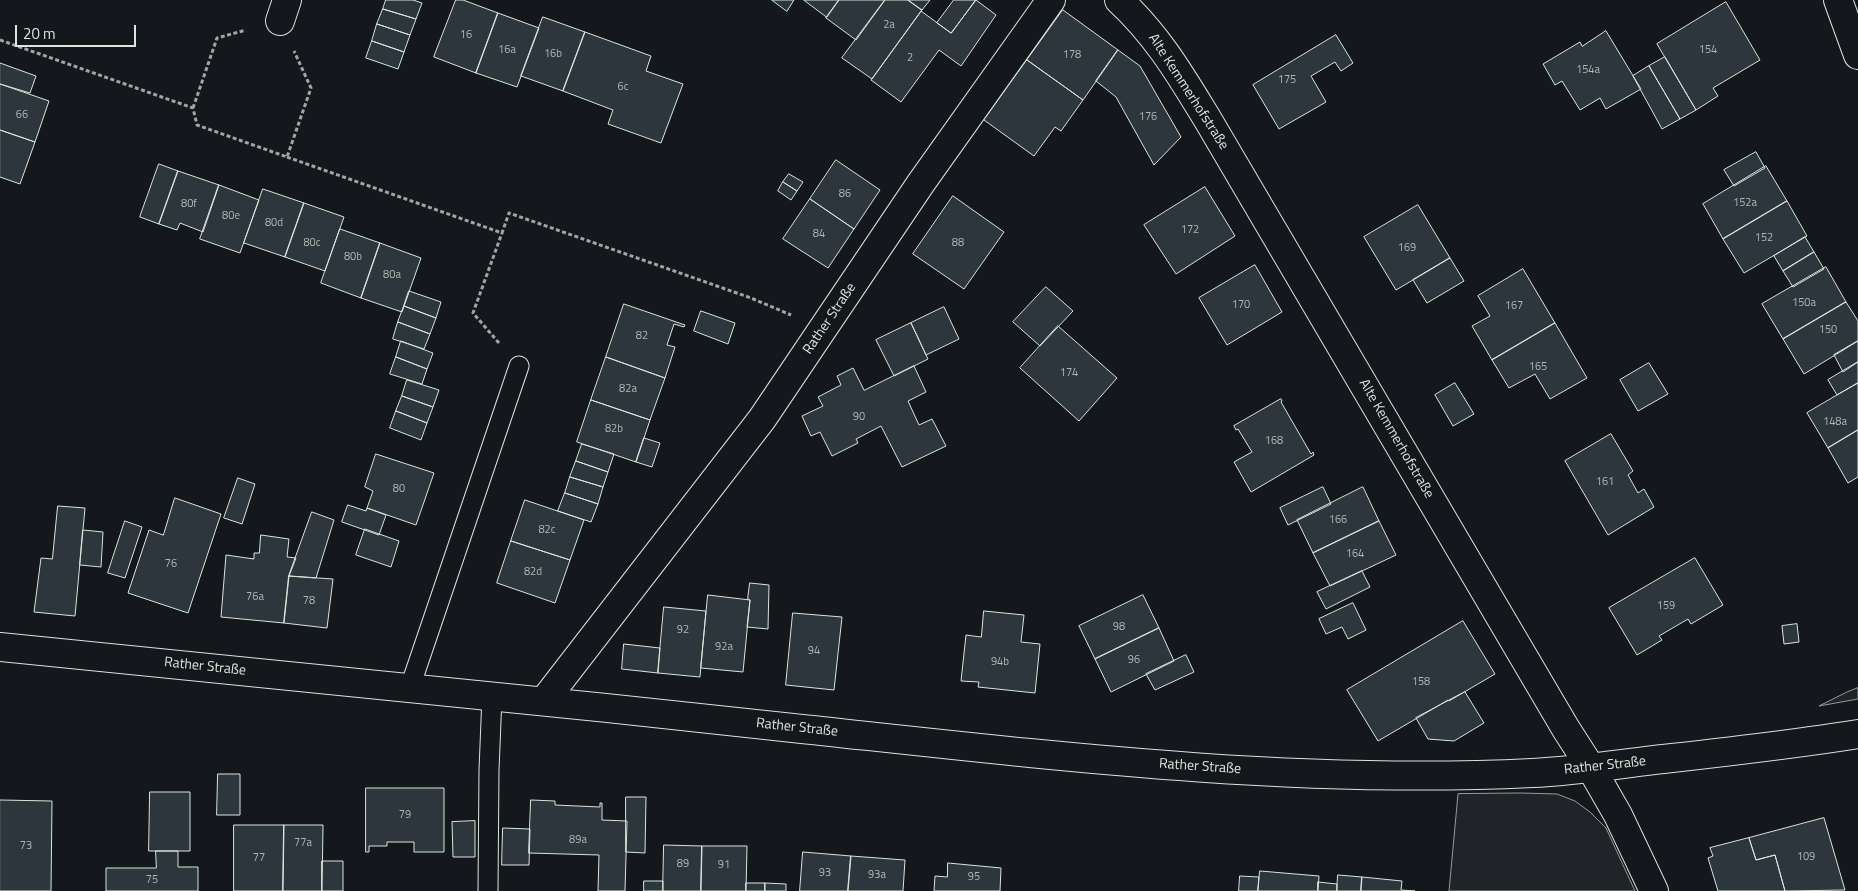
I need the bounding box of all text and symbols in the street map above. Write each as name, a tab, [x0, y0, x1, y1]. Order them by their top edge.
scale bar	[18, 15, 139, 47]
house number: 2a	[883, 18, 895, 32]
text: 20 m	[23, 22, 56, 45]
house number: 16	[460, 28, 472, 42]
street label: Alte Kemmerhofstraße	[1144, 31, 1232, 153]
house number: 16a	[498, 43, 516, 57]
house number: 154	[1699, 43, 1717, 57]
house number: 16b	[544, 47, 562, 61]
house number: 178	[1063, 48, 1081, 62]
house number: 2	[907, 51, 913, 65]
house number: 154a	[1576, 63, 1600, 77]
house number: 175	[1278, 73, 1296, 87]
house number: 6c	[618, 80, 628, 94]
house number: 66	[16, 108, 28, 122]
house number: 176	[1139, 110, 1157, 124]
house number: 86	[839, 187, 851, 201]
house number: 152a	[1733, 196, 1757, 210]
house number: 80f	[181, 197, 197, 211]
house number: 80e	[222, 209, 240, 223]
house number: 80d	[265, 216, 283, 230]
house number: 172	[1181, 223, 1199, 237]
house number: 84	[813, 227, 825, 241]
house number: 152	[1755, 231, 1773, 245]
house number: 80c	[303, 236, 321, 250]
house number: 88	[952, 236, 964, 250]
house number: 169	[1398, 241, 1416, 255]
house number: 80b	[344, 250, 362, 264]
house number: 80a	[383, 268, 401, 282]
street label: Rather Straße	[800, 280, 860, 358]
house number: 150a	[1792, 296, 1816, 310]
house number: 170	[1232, 298, 1250, 312]
house number: 167	[1505, 299, 1523, 313]
house number: 150	[1819, 323, 1837, 337]
house number: 82	[636, 329, 648, 343]
house number: 165	[1529, 360, 1547, 374]
house number: 174	[1060, 366, 1078, 380]
street label: Alte Kemmerhofstraße	[1355, 376, 1437, 502]
house number: 82a	[619, 382, 637, 396]
house number: 90	[853, 410, 865, 424]
house number: 148a	[1823, 415, 1847, 429]
house number: 82b	[605, 422, 623, 436]
house number: 168	[1265, 434, 1283, 448]
house number: 161	[1596, 475, 1614, 489]
house number: 80	[393, 482, 405, 496]
house number: 166	[1329, 513, 1347, 527]
house number: 82c	[538, 523, 556, 537]
house number: 164	[1346, 547, 1364, 561]
house number: 76	[165, 557, 177, 571]
house number: 82d	[524, 565, 542, 579]
house number: 76a	[246, 590, 264, 604]
house number: 78	[303, 594, 315, 608]
house number: 159	[1657, 599, 1675, 613]
house number: 98	[1113, 620, 1125, 634]
house number: 92	[677, 623, 689, 637]
house number: 92a	[715, 640, 733, 654]
house number: 94	[808, 644, 820, 658]
house number: 96	[1128, 653, 1140, 667]
street label: Rather Straße	[163, 654, 247, 680]
house number: 94b	[991, 655, 1009, 669]
house number: 158	[1412, 675, 1430, 689]
street label: Rather Straße	[755, 715, 839, 741]
street label: Rather Straße	[1563, 753, 1647, 779]
street label: Rather Straße	[1158, 756, 1242, 778]
house number: 79	[399, 808, 411, 822]
house number: 89a	[569, 833, 587, 847]
house number: 77a	[294, 836, 312, 850]
house number: 73	[20, 839, 32, 853]
house number: 109	[1797, 850, 1815, 864]
house number: 77	[253, 851, 265, 865]
house number: 89	[677, 857, 689, 871]
house number: 91	[718, 858, 730, 872]
house number: 93	[819, 866, 831, 880]
house number: 93a	[868, 868, 886, 882]
house number: 95	[968, 870, 980, 884]
house number: 75	[146, 873, 158, 887]

